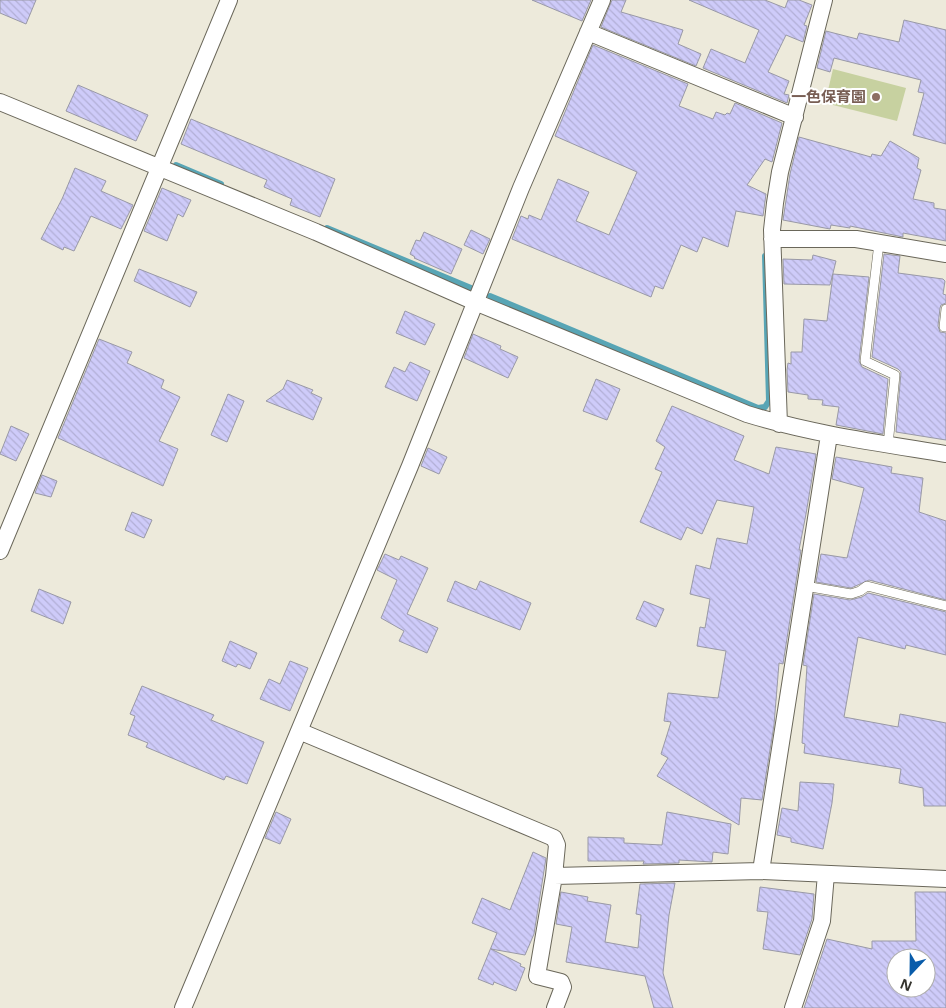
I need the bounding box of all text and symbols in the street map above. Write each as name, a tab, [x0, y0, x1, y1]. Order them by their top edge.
place label: 一色保育園	[791, 86, 866, 106]
marker: 一色保育園	[870, 91, 882, 103]
north arrow	[886, 948, 936, 998]
text: N	[897, 975, 915, 996]

